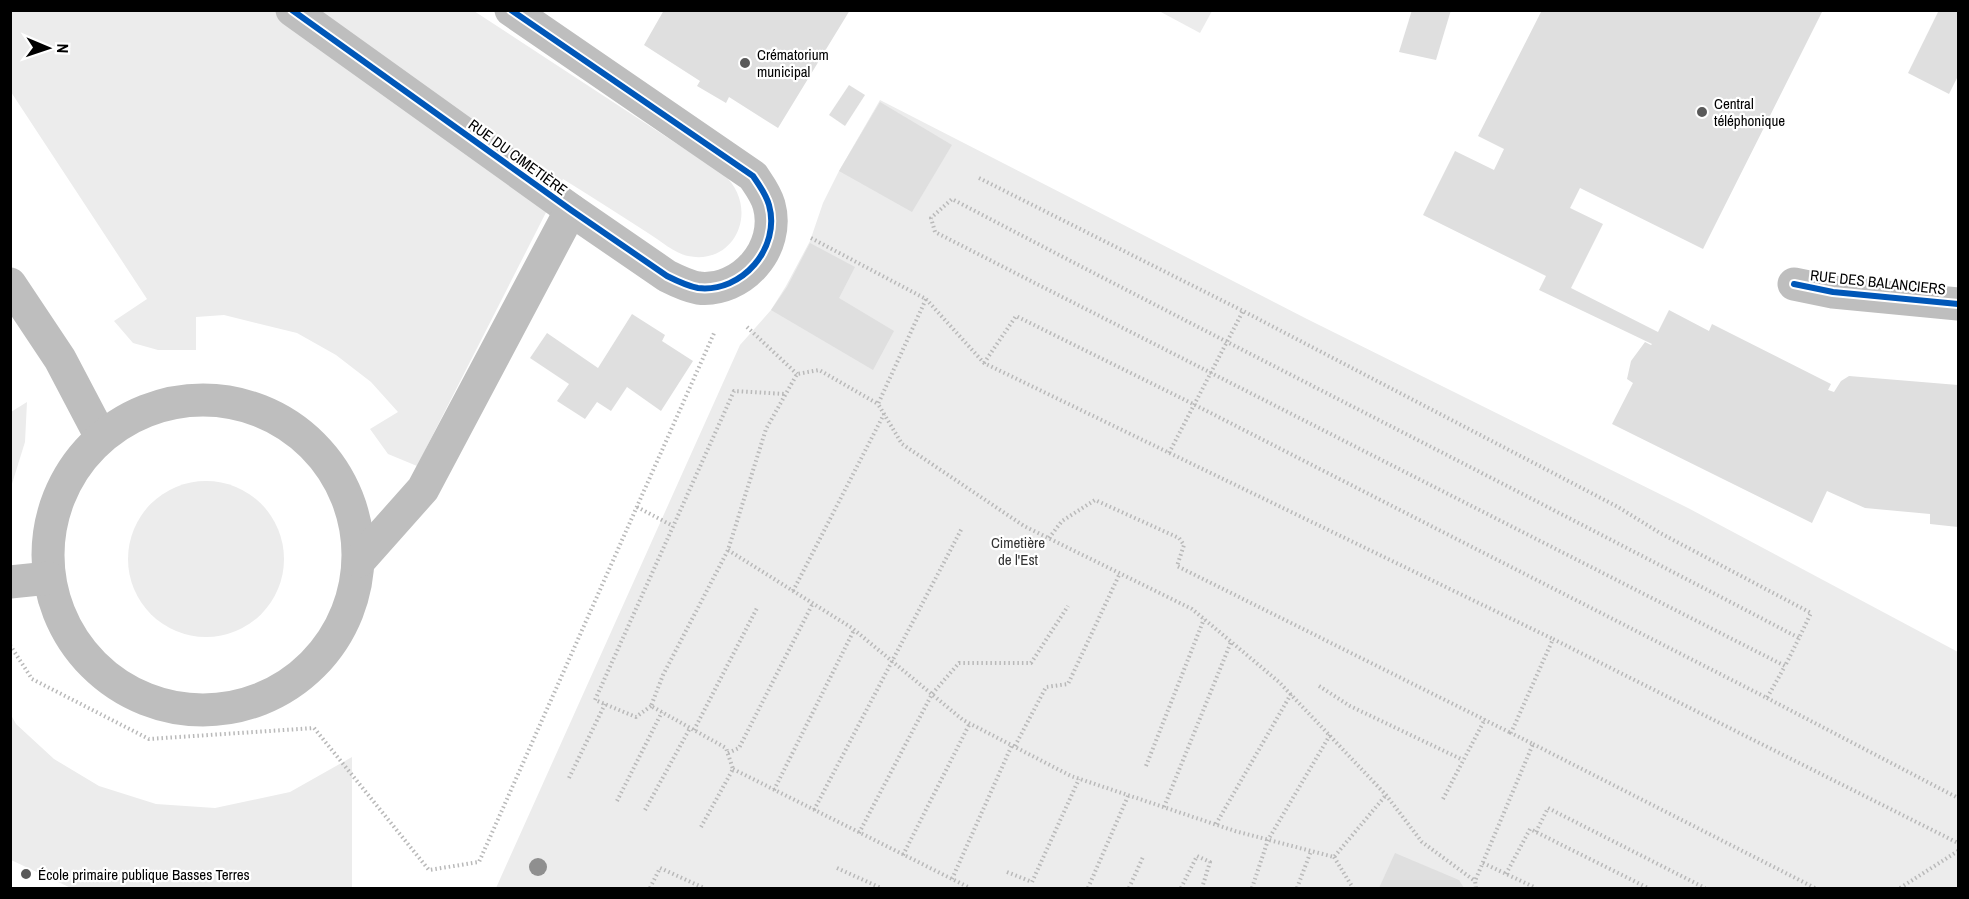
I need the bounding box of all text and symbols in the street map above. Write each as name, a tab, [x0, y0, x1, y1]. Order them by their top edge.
north arrow	[18, 18, 78, 78]
text: N	[52, 43, 74, 54]
place label: Crématorium municipal	[757, 44, 829, 82]
marker: Crématorium municipal	[738, 56, 752, 70]
place label: Central téléphonique	[1714, 93, 1785, 131]
marker: Central téléphonique	[1695, 105, 1709, 119]
street label: RUE DU CIMETIÈRE	[464, 114, 572, 200]
street label: RUE DES BALANCIERS	[1809, 264, 1947, 300]
park label: Cimetière de l'Est	[991, 532, 1045, 570]
place label: École primaire publique Basses Terres	[38, 864, 250, 885]
marker: École primaire publique Basses Terres	[19, 867, 33, 881]

